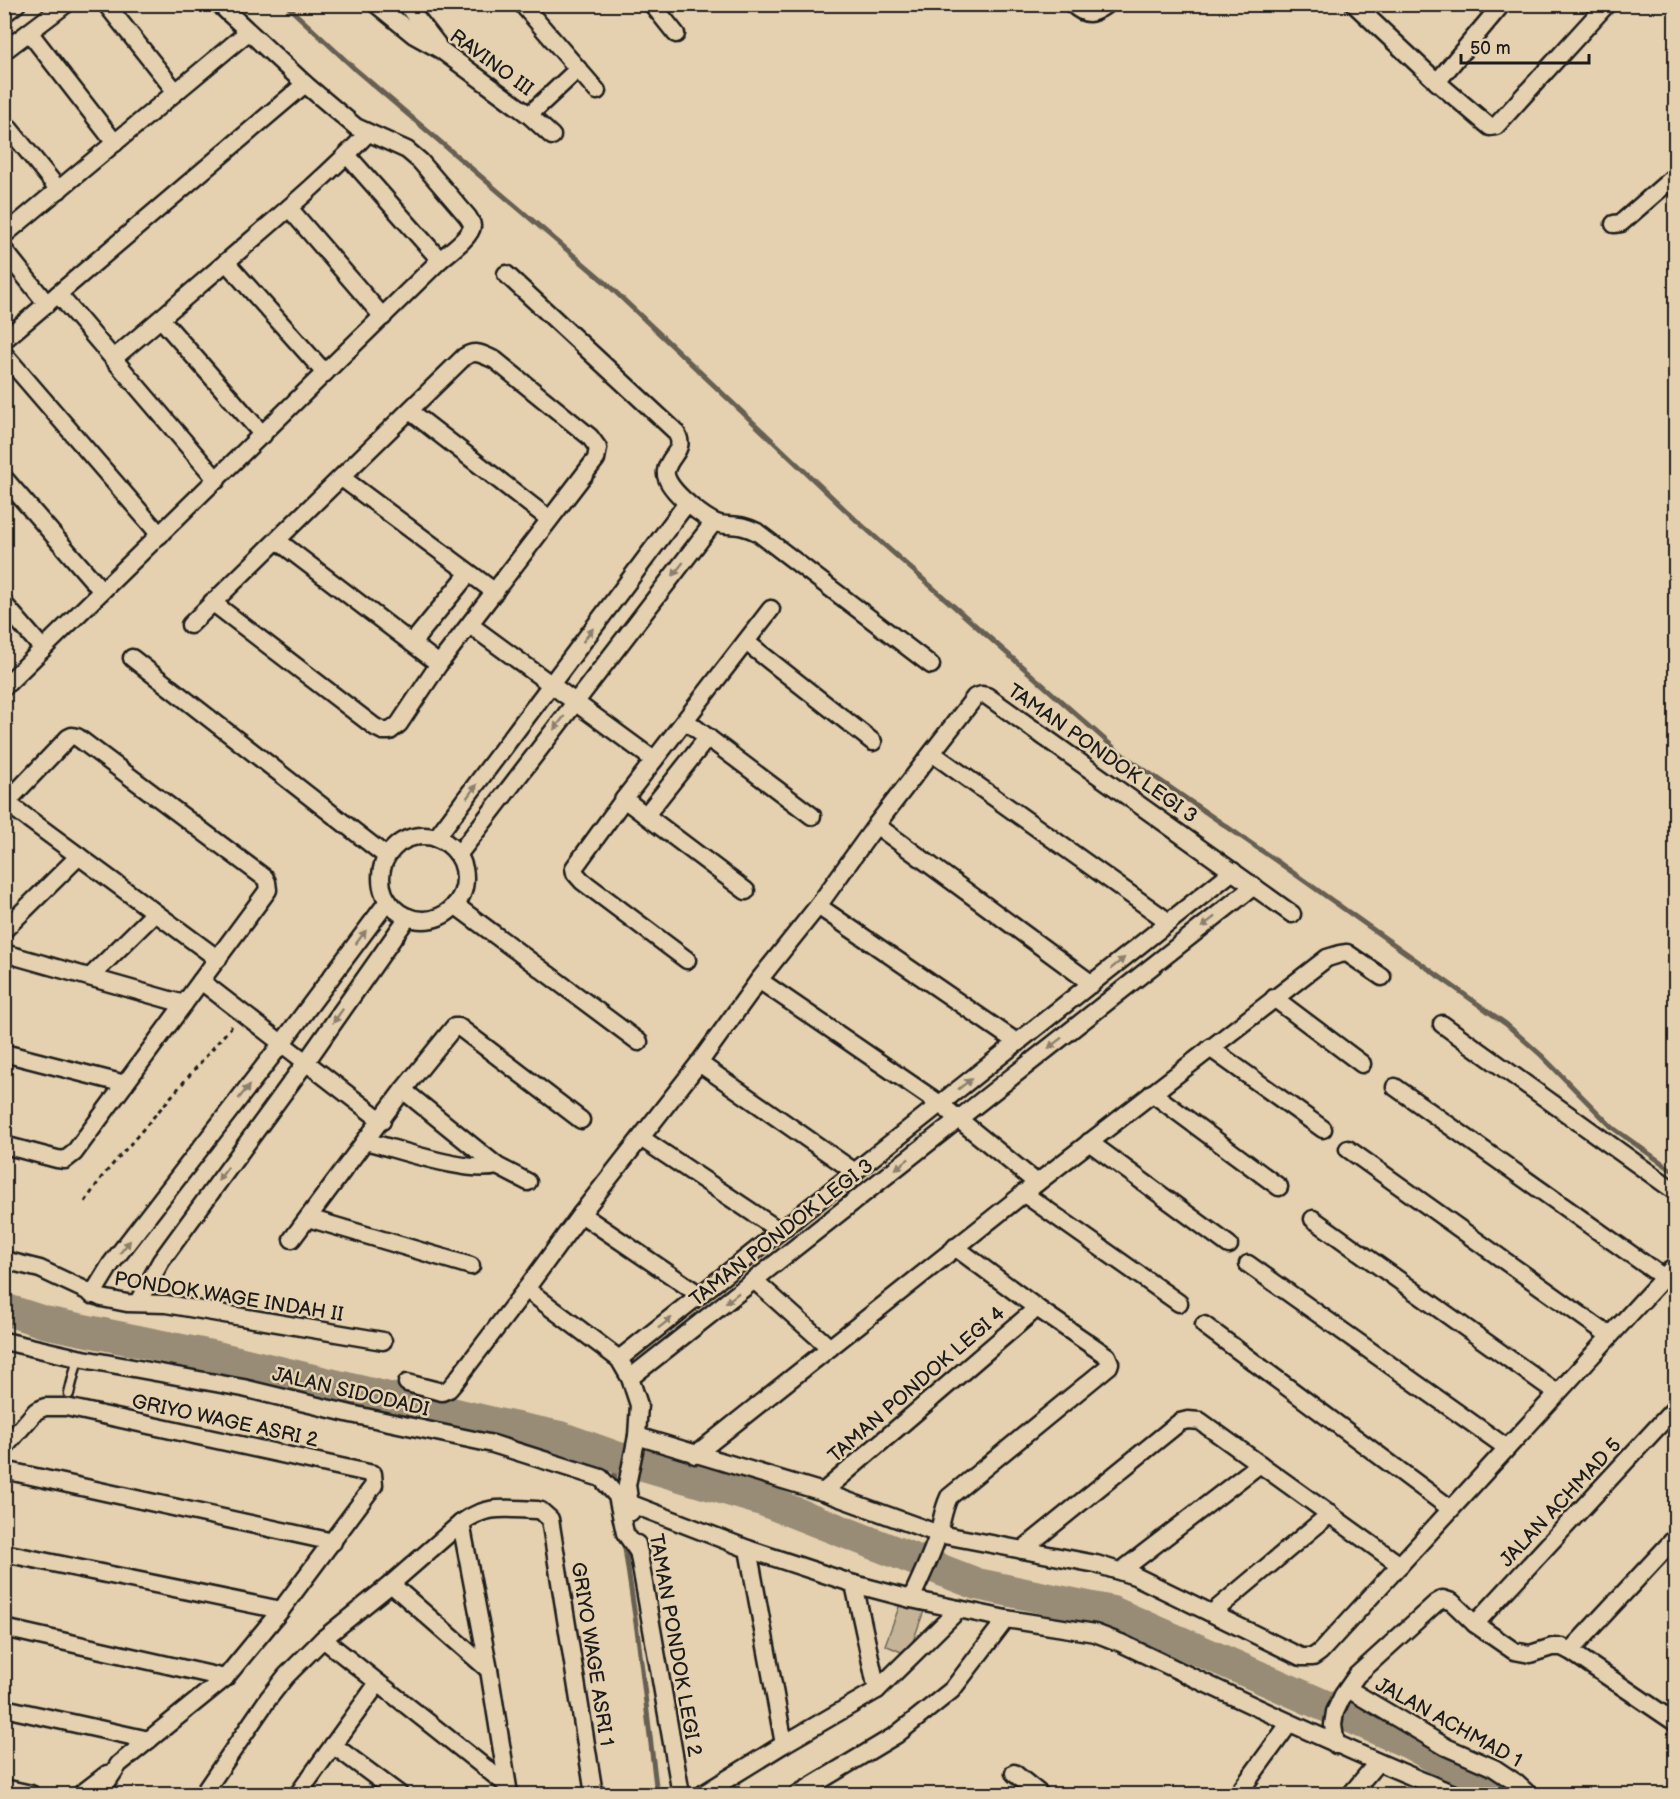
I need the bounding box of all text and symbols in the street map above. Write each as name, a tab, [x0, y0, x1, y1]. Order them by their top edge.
street label: RAVINO III	[445, 24, 538, 101]
scale bar	[1461, 27, 1588, 65]
text: 50 m	[1470, 38, 1511, 59]
one-way arrow	[672, 560, 684, 576]
one-way arrow	[582, 627, 594, 642]
street label: TAMAN PONDOK LEGI 3	[1003, 679, 1202, 829]
one-way arrow	[554, 716, 566, 731]
one-way arrow	[465, 783, 478, 799]
one-way arrow	[1200, 916, 1216, 929]
one-way arrow	[355, 929, 367, 944]
one-way arrow	[1110, 956, 1126, 969]
one-way arrow	[332, 1008, 344, 1024]
one-way arrow	[1047, 1036, 1063, 1049]
one-way arrow	[958, 1079, 973, 1091]
one-way arrow	[238, 1085, 250, 1100]
street label: TAMAN PONDOK LEGI 3	[685, 1154, 878, 1312]
one-way arrow	[894, 1157, 910, 1170]
one-way arrow	[218, 1167, 230, 1182]
one-way arrow	[118, 1239, 131, 1254]
street label: PONDOK WAGE INDAH II	[112, 1267, 345, 1327]
one-way arrow	[725, 1291, 740, 1303]
street label: TAMAN PONDOK LEGI 4	[823, 1302, 1010, 1468]
one-way arrow	[657, 1317, 672, 1330]
street label: JALAN SIDODADI	[270, 1362, 432, 1422]
street label: GRIYO WAGE ASRI 2	[129, 1389, 320, 1453]
street label: JALAN ACHMAD 5	[1495, 1433, 1627, 1572]
street label: TAMAN PONDOK LEGI 2	[644, 1532, 706, 1759]
street label: GRIYO WAGE ASRI 1	[566, 1560, 618, 1748]
street label: JALAN ACHMAD 1	[1371, 1673, 1526, 1773]

